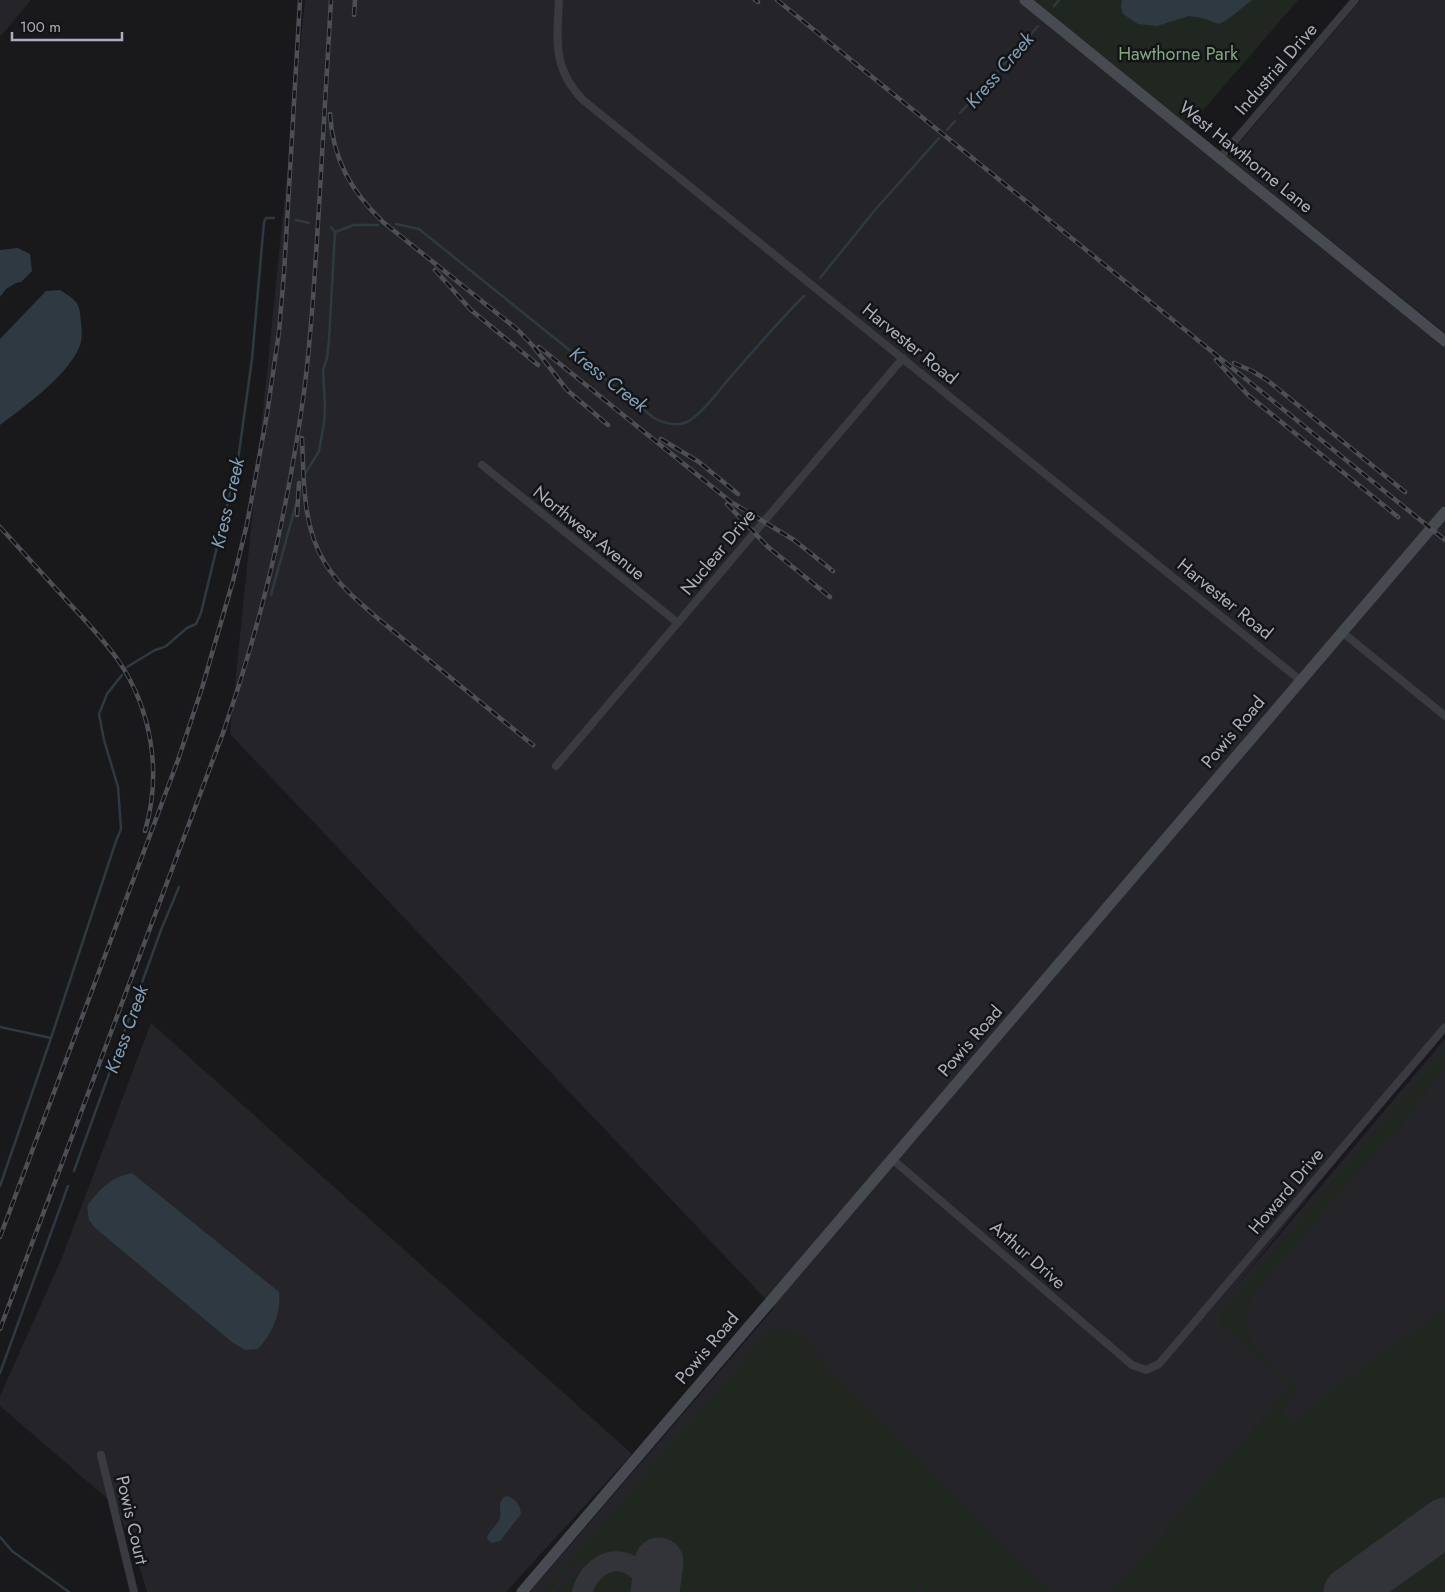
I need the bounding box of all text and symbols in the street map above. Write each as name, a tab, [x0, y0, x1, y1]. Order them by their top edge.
scale bar	[12, 10, 122, 42]
text: 100 m	[20, 16, 61, 38]
street label: Industrial Drive	[1229, 17, 1323, 121]
water label: Kress Creek	[959, 26, 1040, 114]
park label: Hawthorne Park	[1118, 41, 1238, 67]
street label: West Hawthorne Lane	[1173, 95, 1319, 219]
street label: Harvester Road	[857, 297, 963, 391]
water label: Kress Creek	[564, 340, 654, 419]
water label: Kress Creek	[204, 454, 251, 551]
street label: Northwest Avenue	[527, 479, 651, 587]
street label: Nuclear Drive	[674, 503, 762, 601]
street label: Harvester Road	[1172, 552, 1278, 646]
street label: Powis Road	[1195, 690, 1271, 774]
water label: Kress Creek	[98, 980, 155, 1077]
street label: Powis Road	[932, 1000, 1008, 1082]
street label: Howard Drive	[1242, 1142, 1330, 1240]
street label: Arthur Drive	[984, 1215, 1072, 1295]
street label: Powis Road	[669, 1306, 745, 1390]
street label: Powis Court	[109, 1473, 155, 1568]

